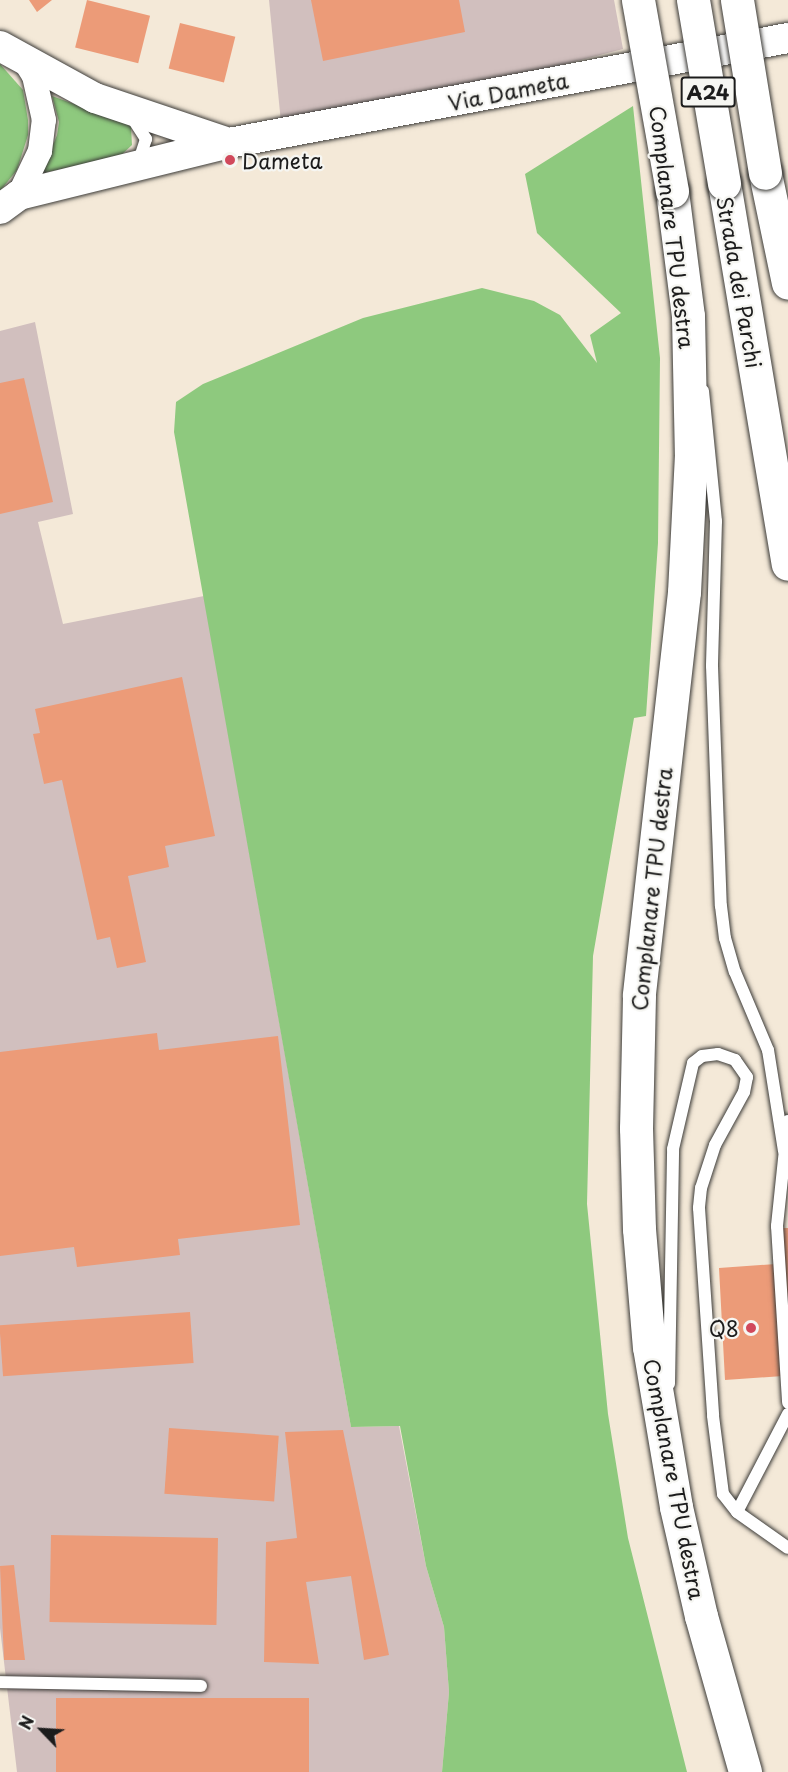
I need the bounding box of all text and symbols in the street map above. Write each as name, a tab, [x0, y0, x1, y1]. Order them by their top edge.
street label: Via Dameta	[446, 67, 570, 115]
road number: A24	[680, 75, 736, 109]
street label: Complanare TPU destra	[646, 104, 700, 350]
place label: Dameta	[242, 147, 323, 173]
marker: Dameta	[223, 153, 237, 167]
street label: Strada dei Parchi	[712, 193, 768, 371]
street label: Complanare TPU destra	[626, 766, 676, 1012]
place label: Q8	[709, 1315, 739, 1341]
marker: Q8	[744, 1321, 758, 1335]
street label: Complanare TPU destra	[639, 1356, 711, 1602]
north arrow	[12, 1700, 72, 1760]
text: N	[12, 1712, 39, 1733]

